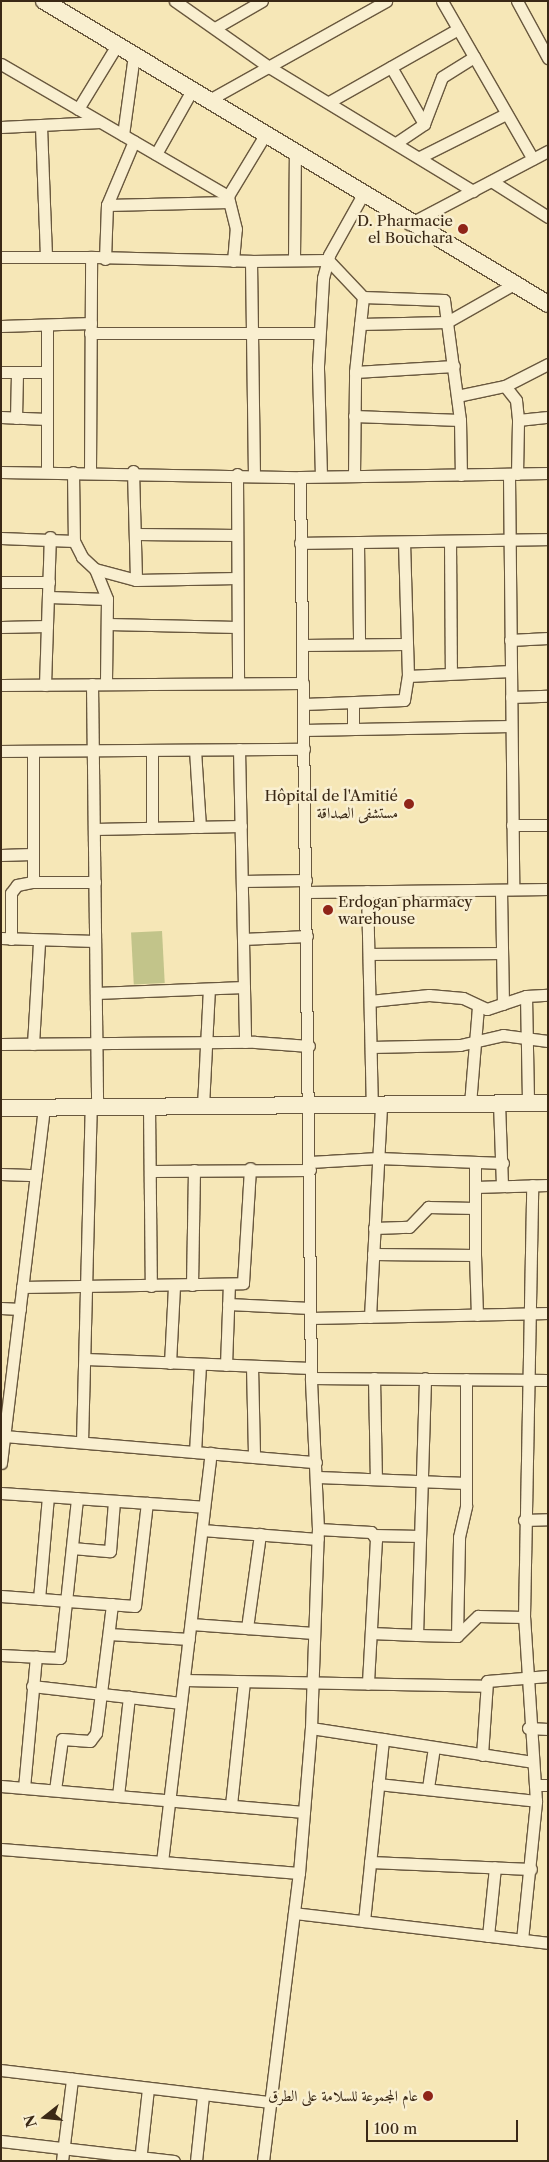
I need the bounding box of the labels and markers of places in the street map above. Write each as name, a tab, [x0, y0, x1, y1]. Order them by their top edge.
place label: D. Pharmacie el Bouchara	[357, 211, 453, 246]
marker: D. Pharmacie el Bouchara	[457, 223, 469, 235]
place label: Hôpital de l'Amitié مستشفى الصداقة	[265, 786, 398, 821]
marker: Hôpital de l'Amitié مستشفى الصداقة	[402, 797, 416, 811]
place label: Erdogan pharmacy warehouse	[338, 892, 473, 927]
marker: Erdogan pharmacy warehouse	[322, 904, 334, 916]
place label: عام المجموعة للسلامة على الطرق	[268, 2087, 418, 2105]
marker: عام المجموعة للسلامة على الطرق	[422, 2090, 434, 2102]

